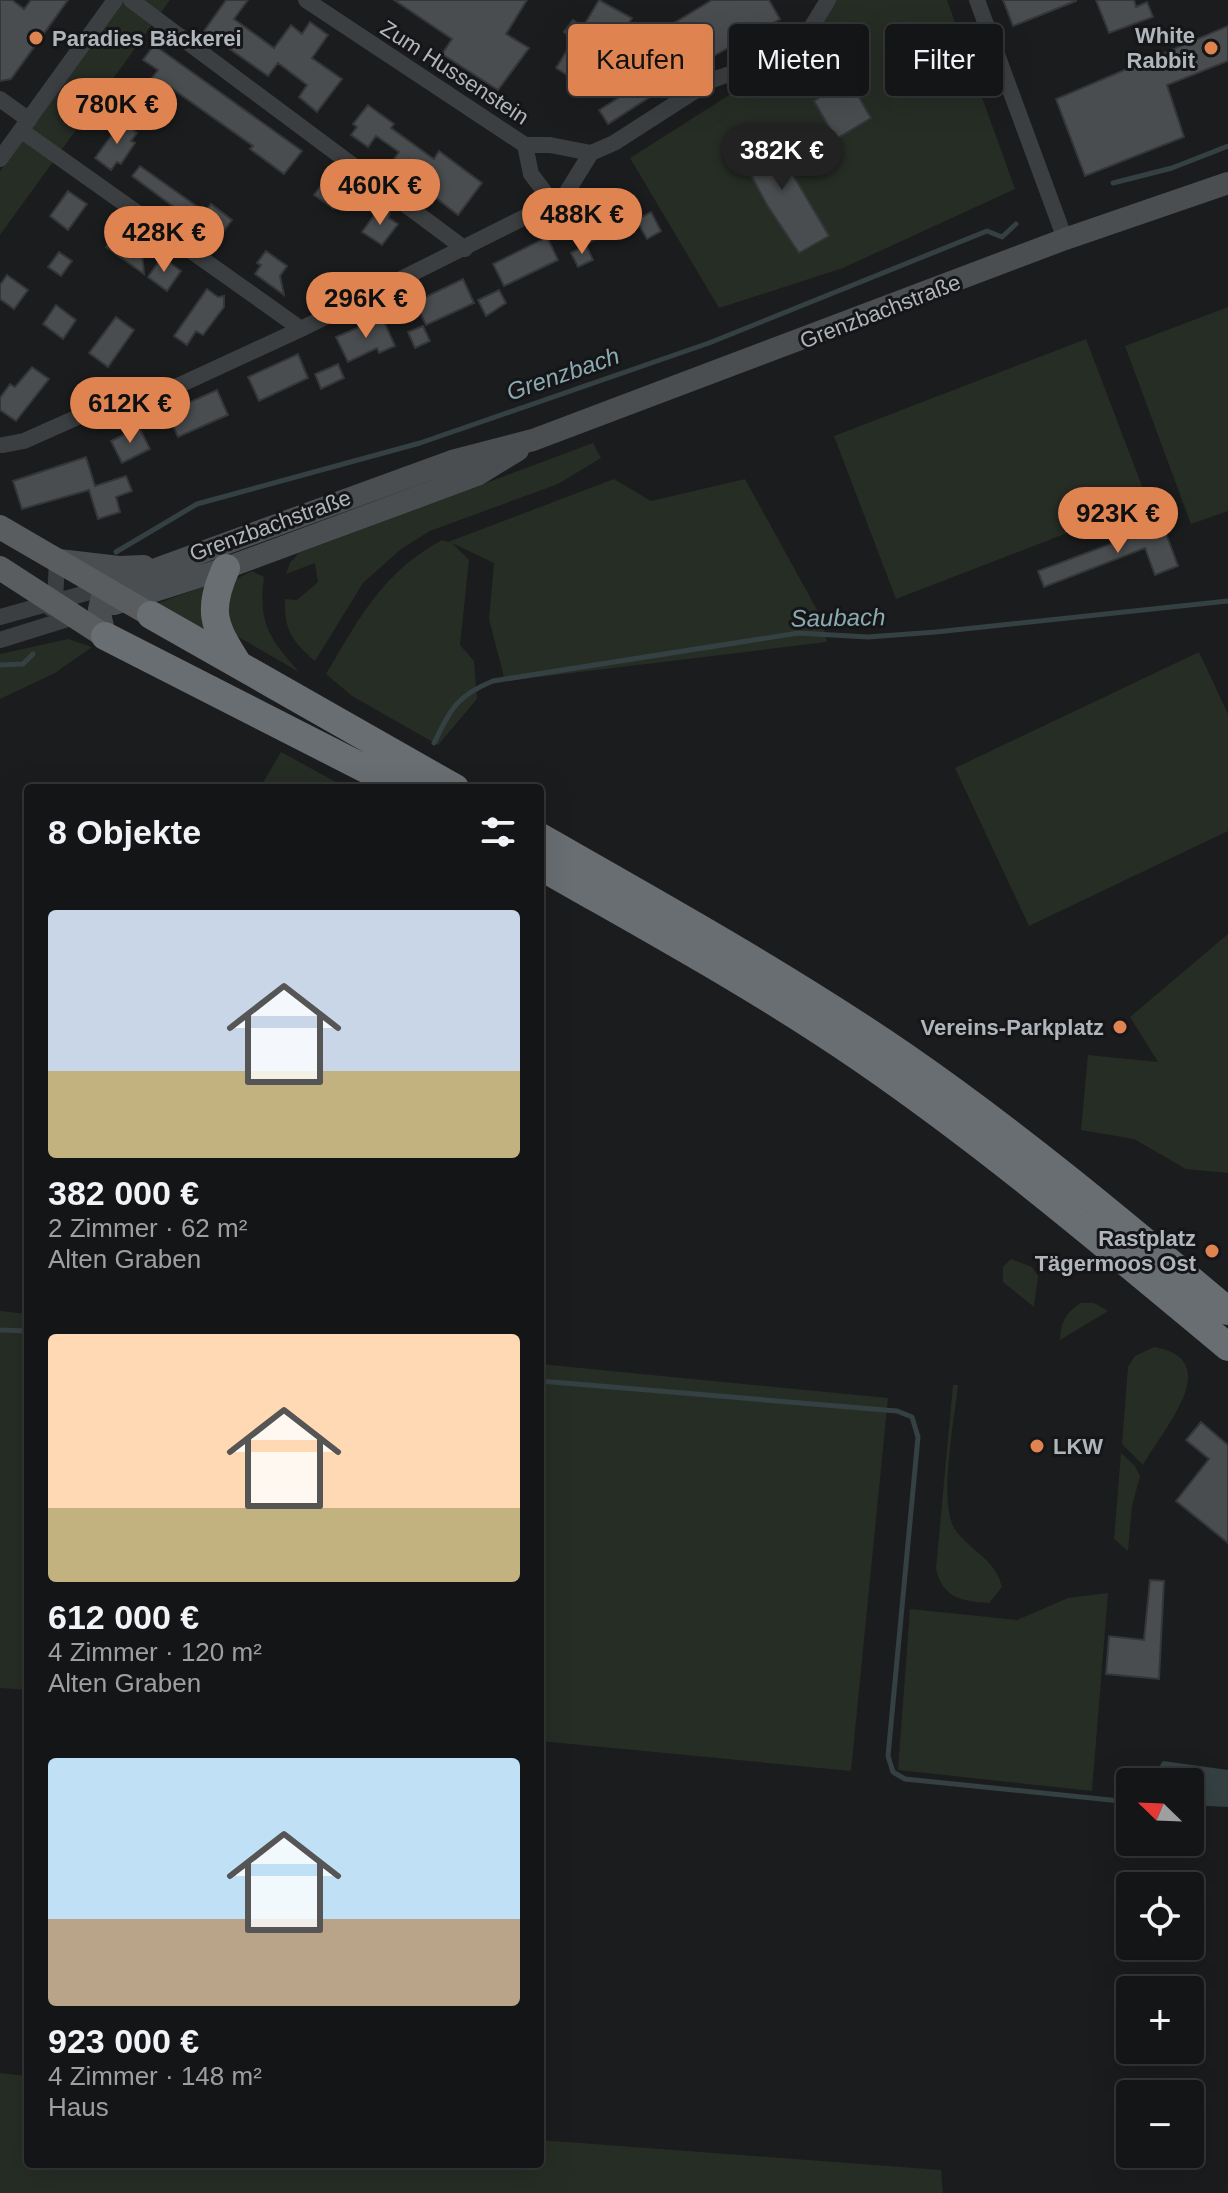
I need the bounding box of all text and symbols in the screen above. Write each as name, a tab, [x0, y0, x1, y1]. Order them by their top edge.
street label: Zum Hussenstein	[376, 15, 533, 130]
place label: White Rabbit	[1127, 23, 1196, 73]
chip: Kaufen	[568, 24, 713, 96]
chip: Mieten	[729, 24, 869, 96]
chip: Filter	[885, 24, 1003, 96]
place label: Paradies Bäckerei	[52, 26, 242, 51]
marker: Paradies Bäckerei	[27, 29, 45, 47]
marker: White Rabbit	[1202, 39, 1220, 57]
pin: 780K €	[52, 78, 182, 146]
text: 780K €	[75, 89, 159, 119]
pin: 382K €	[717, 124, 847, 192]
text: 382K €	[740, 135, 824, 165]
pin: 460K €	[315, 159, 445, 227]
text: 460K €	[338, 170, 422, 200]
pin: 488K €	[517, 188, 647, 256]
text: 488K €	[540, 199, 624, 229]
pin: 428K €	[99, 206, 229, 274]
text: 428K €	[122, 217, 206, 247]
street label: Grenzbachstraße	[796, 269, 964, 354]
pin: 296K €	[301, 272, 431, 340]
text: 296K €	[324, 283, 408, 313]
water label: Grenzbach	[503, 342, 623, 405]
pin: 612K €	[65, 377, 195, 445]
text: 612K €	[88, 388, 172, 418]
street label: Grenzbachstraße	[186, 485, 354, 566]
pin: 923K €	[1053, 487, 1183, 555]
text: 923K €	[1076, 498, 1160, 528]
water label: Saubach	[790, 603, 886, 632]
icon: filters	[476, 810, 520, 854]
text: 8 Objekte	[48, 813, 201, 851]
icon: home	[212, 962, 356, 1106]
place label: Vereins-Parkplatz	[921, 1015, 1104, 1040]
marker: Vereins-Parkplatz	[1111, 1018, 1129, 1036]
text: 382 000 €	[48, 1174, 199, 1212]
text: 2 Zimmer · 62 m²	[48, 1213, 247, 1243]
place label: Rastplatz Tägermoos Ost	[1035, 1226, 1197, 1276]
marker: Rastplatz Tägermoos Ost	[1203, 1242, 1221, 1260]
text: Alten Graben	[48, 1244, 201, 1274]
icon: home	[212, 1386, 356, 1530]
place label: LKW	[1053, 1434, 1103, 1459]
marker: LKW	[1028, 1437, 1046, 1455]
text: 612 000 €	[48, 1598, 199, 1636]
text: 4 Zimmer · 120 m²	[48, 1637, 262, 1667]
text: Alten Graben	[48, 1668, 201, 1698]
north arrow	[1116, 1768, 1204, 1856]
map controls	[1116, 1768, 1204, 2168]
icon: home	[212, 1810, 356, 1954]
button: locate	[1116, 1872, 1204, 1960]
button: +	[1116, 1976, 1204, 2064]
text: 923 000 €	[48, 2022, 199, 2060]
text: 4 Zimmer · 148 m²	[48, 2061, 262, 2091]
button: −	[1116, 2080, 1204, 2168]
text: Haus	[48, 2092, 109, 2122]

